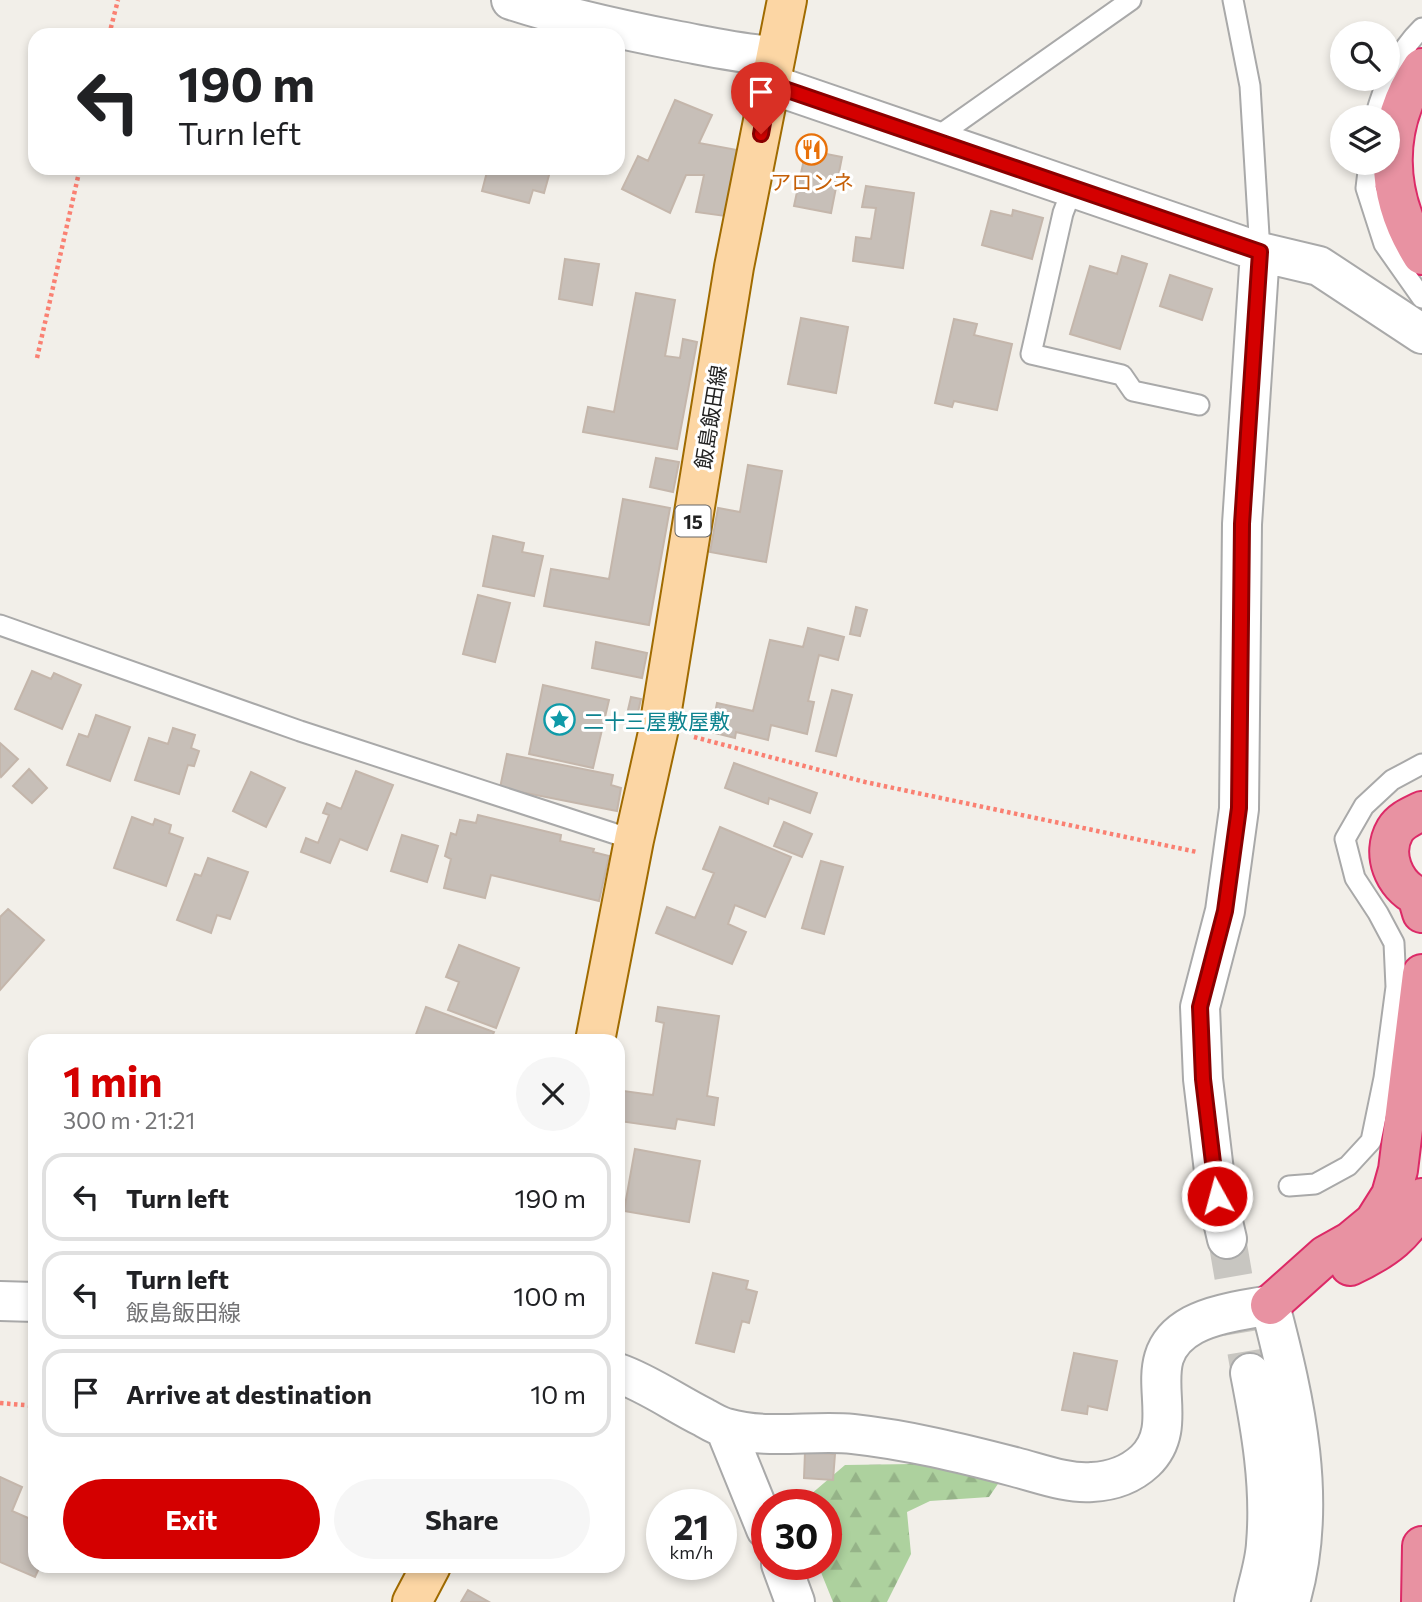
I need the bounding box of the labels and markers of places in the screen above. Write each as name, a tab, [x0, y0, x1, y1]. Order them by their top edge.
pin	[731, 62, 791, 134]
restaurant icon: アロンネ	[795, 132, 829, 166]
place label: アロンネ	[770, 169, 854, 194]
place icon: 二十三屋敷屋敷	[543, 703, 577, 737]
place label: 二十三屋敷屋敷	[583, 708, 730, 733]

